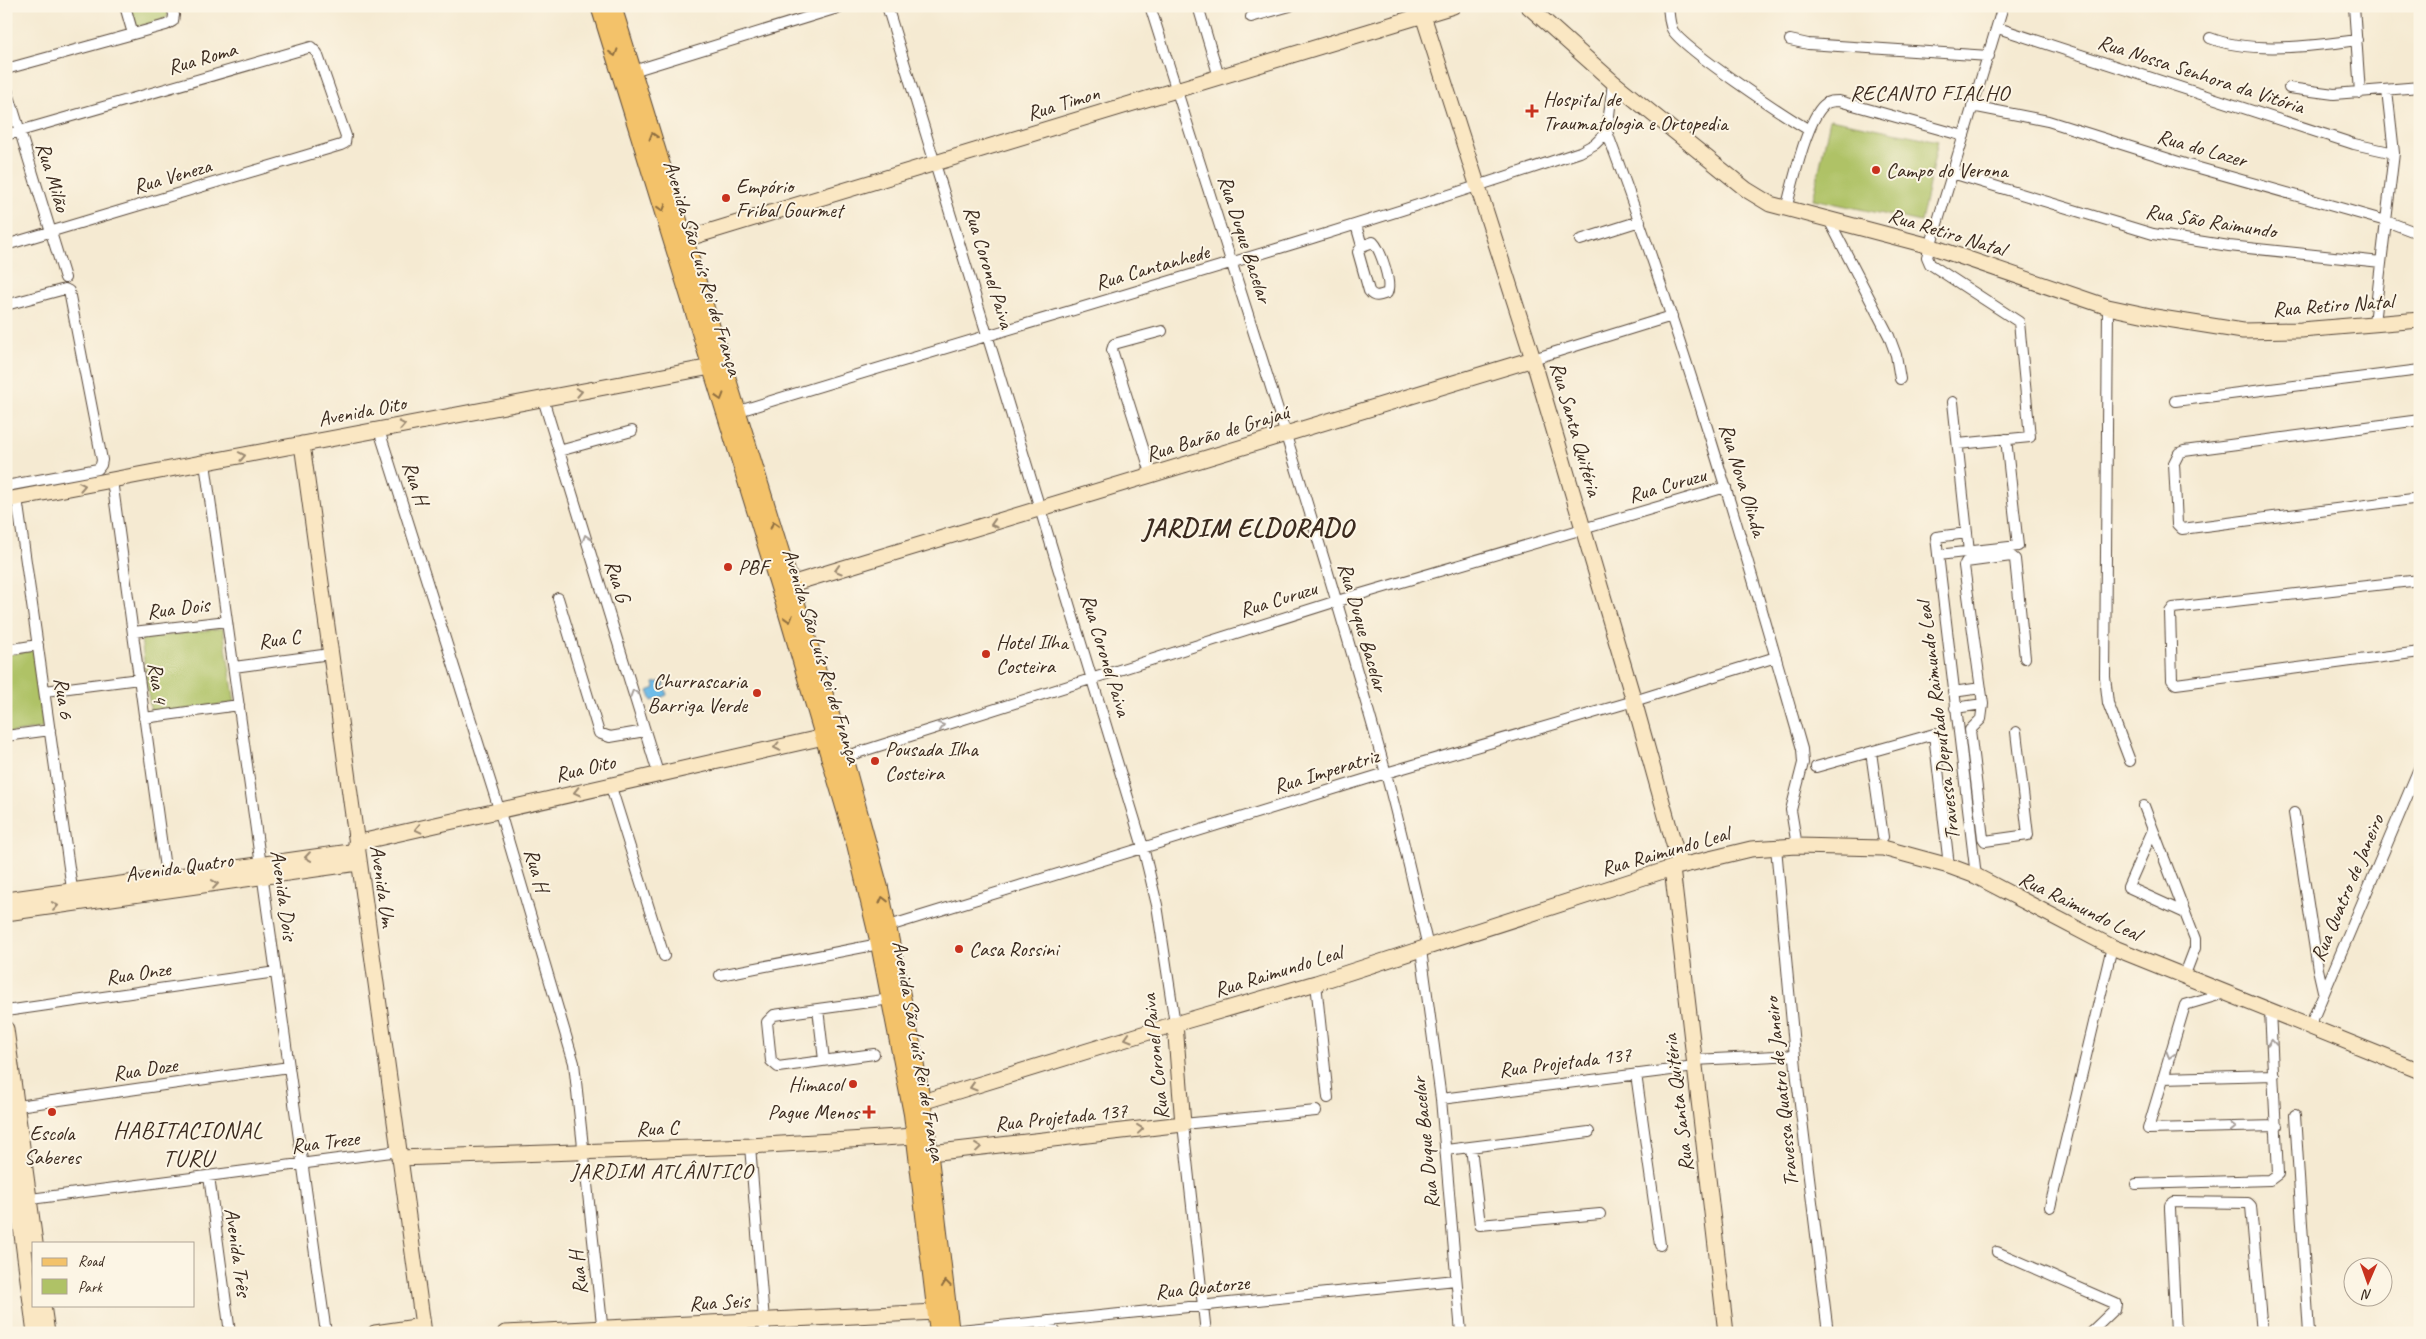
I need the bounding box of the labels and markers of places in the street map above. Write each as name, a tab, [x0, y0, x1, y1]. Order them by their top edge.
place label: Hospital de Traumatologia e Ortopedia	[1543, 86, 1730, 136]
marker: Hospital de Traumatologia e Ortopedia	[1525, 104, 1539, 118]
place label: Campo do Verona	[1886, 157, 2010, 183]
marker: Campo do Verona	[1870, 164, 1882, 176]
place label: Empório Fribal Gourmet	[736, 173, 846, 223]
marker: Empório Fribal Gourmet	[720, 192, 732, 204]
place label: PBF	[738, 554, 771, 580]
marker: PBF	[722, 561, 734, 573]
place label: Hotel Ilha Costeira	[996, 629, 1070, 679]
marker: Hotel Ilha Costeira	[980, 648, 992, 660]
place label: Churrascaria Barriga Verde	[648, 668, 749, 718]
marker: Churrascaria Barriga Verde	[751, 687, 763, 699]
place label: Pousada Ilha Costeira	[885, 736, 979, 786]
marker: Pousada Ilha Costeira	[869, 755, 881, 767]
place label: Casa Rossini	[969, 936, 1061, 962]
marker: Casa Rossini	[953, 943, 965, 955]
place label: Himacol	[789, 1071, 846, 1097]
marker: Himacol	[847, 1078, 859, 1090]
place label: Pague Menos	[768, 1099, 861, 1125]
marker: Escola Saberes	[46, 1106, 58, 1118]
marker: Pague Menos	[863, 1106, 875, 1118]
place label: Escola Saberes	[24, 1120, 82, 1170]

